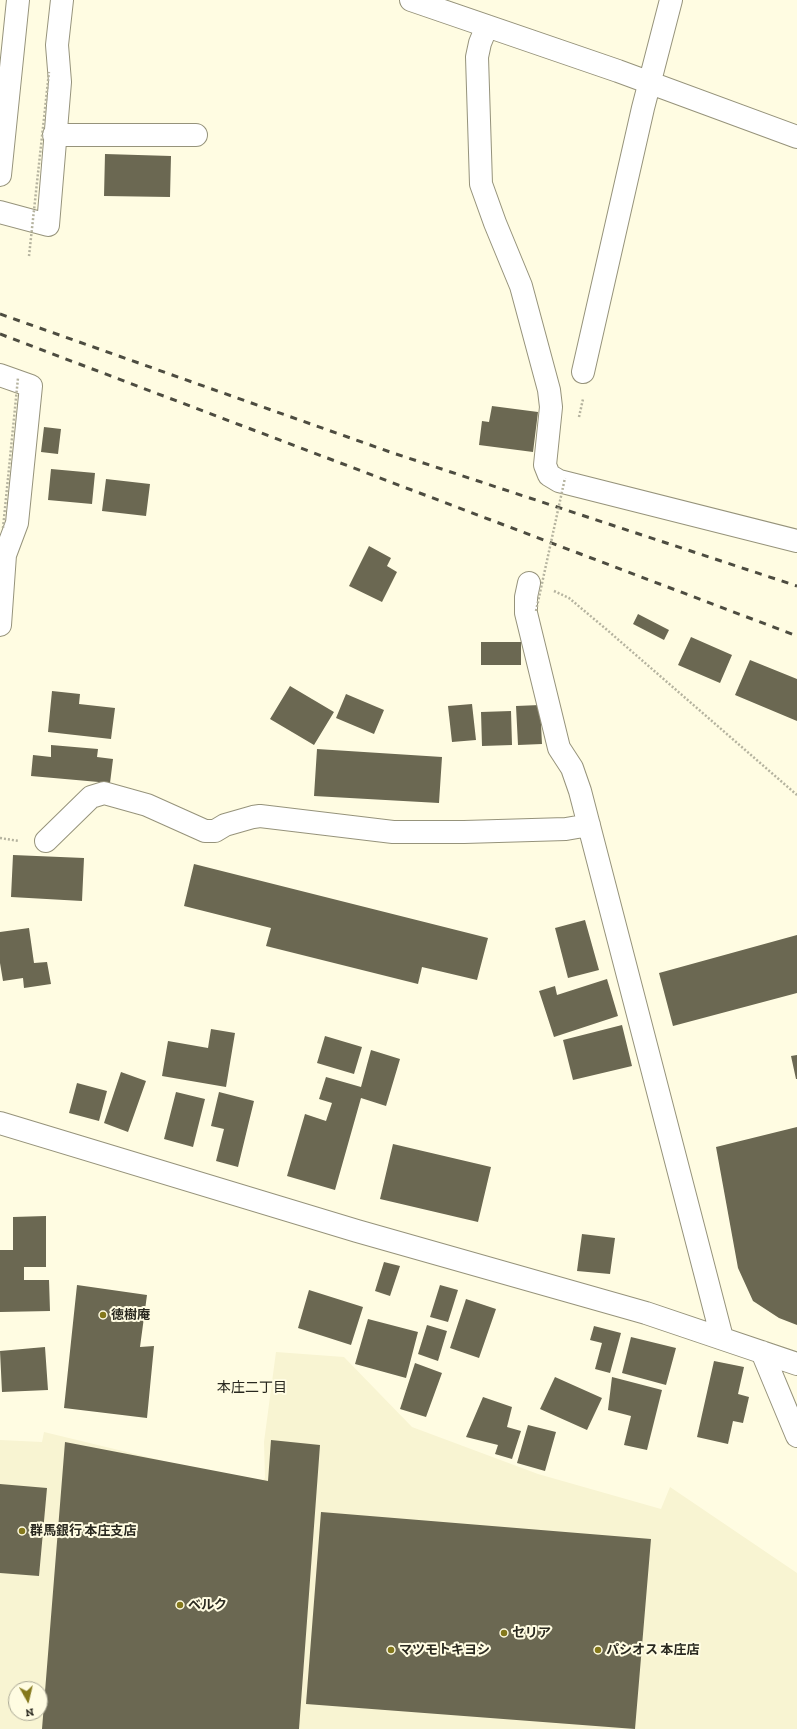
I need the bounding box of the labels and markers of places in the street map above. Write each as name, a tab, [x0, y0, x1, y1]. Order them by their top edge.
place label: 徳樹庵	[111, 1307, 150, 1323]
marker: 徳樹庵	[98, 1310, 108, 1320]
place label: 群馬銀行 本庄支店	[30, 1523, 136, 1539]
marker: 群馬銀行 本庄支店	[17, 1526, 27, 1536]
place label: ベルク	[188, 1597, 227, 1613]
marker: ベルク	[175, 1600, 185, 1610]
place label: セリア	[512, 1625, 551, 1641]
marker: セリア	[499, 1628, 509, 1638]
place label: マツモトキヨシ	[399, 1642, 490, 1658]
place label: パシオス 本庄店	[606, 1642, 699, 1658]
marker: マツモトキヨシ	[386, 1645, 396, 1655]
marker: パシオス 本庄店	[593, 1645, 603, 1655]

